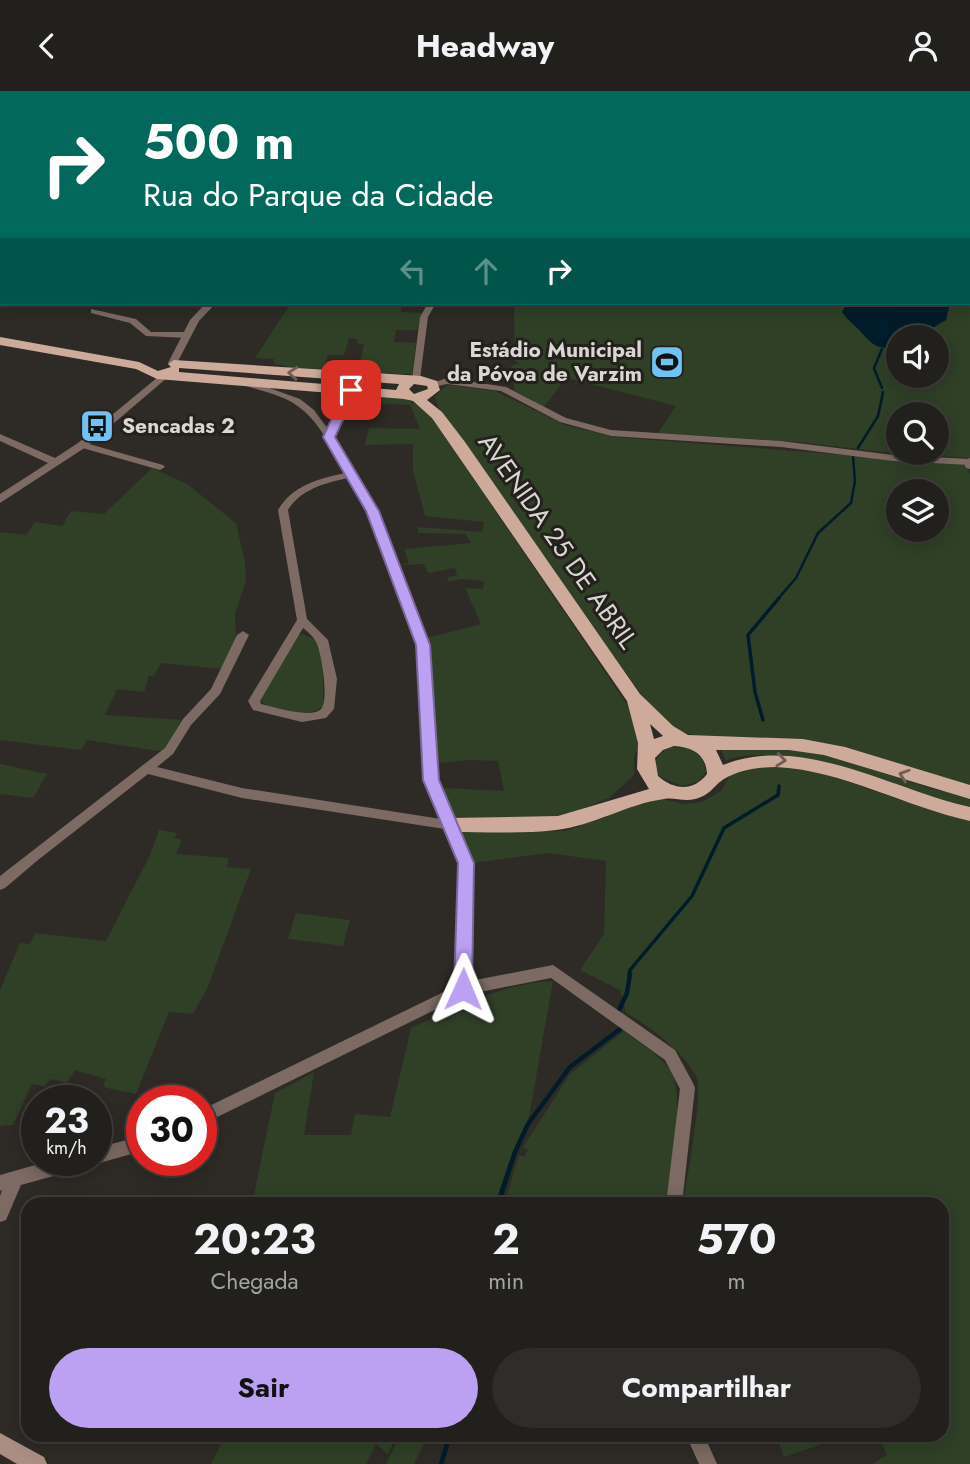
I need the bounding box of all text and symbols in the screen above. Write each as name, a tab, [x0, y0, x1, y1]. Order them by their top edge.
text: Headway	[416, 23, 554, 69]
icon: back	[28, 27, 66, 65]
icon: person	[904, 27, 942, 65]
text: 500 m	[143, 107, 294, 177]
icon: right	[28, 119, 119, 210]
text: Rua do Parque da Cidade	[143, 172, 493, 218]
icon: left	[394, 252, 432, 290]
icon: ahead	[467, 252, 505, 290]
icon: right	[540, 252, 578, 290]
map controls	[886, 325, 949, 542]
button: sound	[886, 325, 949, 388]
place label: Estádio Municipal da Póvoa de Varzim	[447, 335, 642, 389]
sports icon: Estádio Municipal da Póvoa de Varzim	[648, 343, 686, 381]
pin	[321, 360, 381, 420]
one-way arrow	[287, 366, 298, 381]
icon: arrive	[332, 371, 370, 409]
button: search	[886, 402, 949, 465]
bus stop icon: Sencadas 2	[78, 407, 116, 445]
place label: Sencadas 2	[122, 411, 235, 441]
street label: AVENIDA 25 DE ABRIL	[469, 425, 647, 657]
button: layers	[886, 479, 949, 542]
one-way arrow	[775, 753, 787, 768]
one-way arrow	[898, 769, 911, 783]
position arrow	[426, 952, 500, 1026]
speed limit sign: 30	[126, 1085, 217, 1176]
text: 23	[44, 1096, 89, 1146]
text: km/h	[46, 1135, 87, 1161]
text: 20:23	[193, 1209, 316, 1270]
text: 2	[492, 1209, 520, 1270]
text: 570	[696, 1209, 777, 1270]
text: Chegada	[211, 1264, 299, 1298]
text: min	[488, 1264, 524, 1298]
text: m	[728, 1264, 746, 1298]
button: Sair	[49, 1348, 478, 1428]
button: Compartilhar	[492, 1348, 921, 1428]

